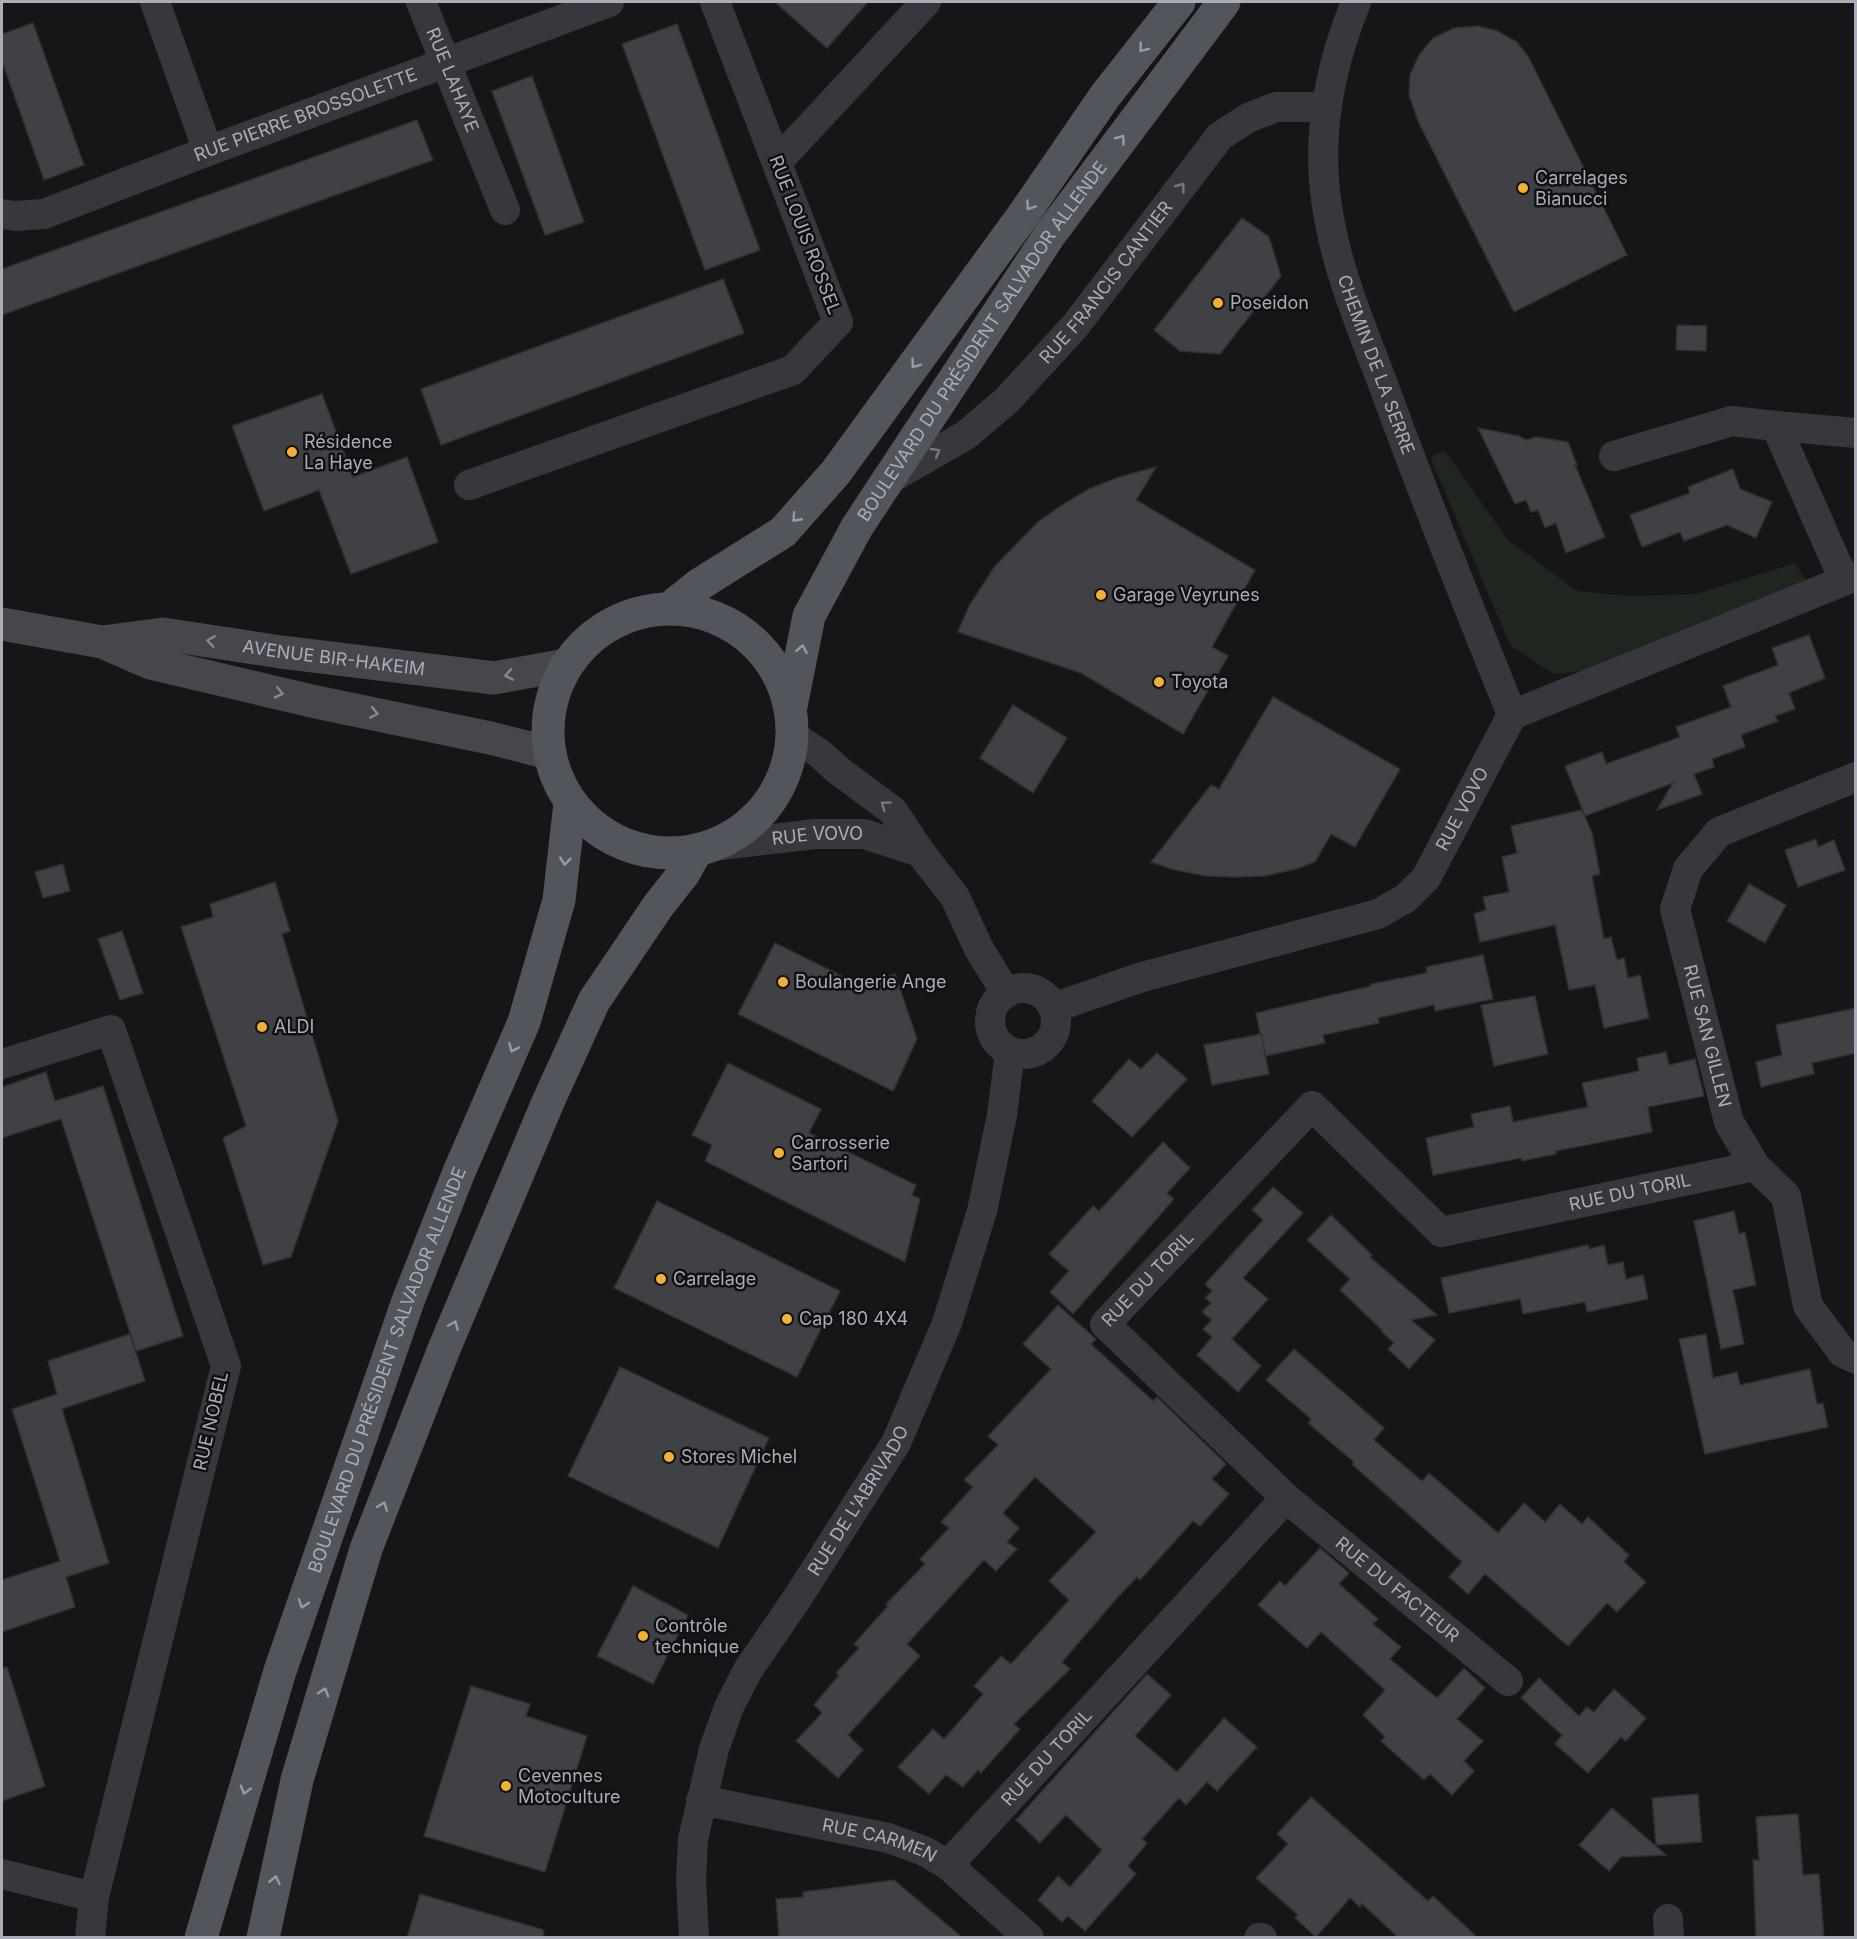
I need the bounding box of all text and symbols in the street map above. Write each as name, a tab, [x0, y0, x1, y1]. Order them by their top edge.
street label: RUE LAHAYE	[422, 24, 483, 135]
one-way arrow	[1139, 41, 1150, 52]
street label: RUE PIERRE BROSSOLETTE	[191, 63, 420, 165]
one-way arrow	[1114, 135, 1125, 146]
street label: RUE LOUIS ROSSEL	[765, 152, 845, 317]
street label: BOULEVARD DU PRÉSIDENT SALVADOR ALLENDE	[853, 157, 1111, 525]
place label: Carrelages Bianucci	[1535, 167, 1628, 209]
marker: Carrelages Bianucci	[1516, 181, 1530, 195]
one-way arrow	[1173, 183, 1184, 194]
street label: RUE FRANCIS CANTIER	[1035, 197, 1177, 368]
one-way arrow	[1026, 199, 1037, 210]
street label: CHEMIN DE LA SERRE	[1334, 272, 1419, 457]
place label: Poseidon	[1230, 292, 1309, 313]
marker: Poseidon	[1211, 296, 1225, 310]
one-way arrow	[911, 357, 922, 368]
place label: Résidence La Haye	[304, 431, 393, 473]
marker: Résidence La Haye	[285, 445, 299, 459]
one-way arrow	[930, 448, 940, 459]
one-way arrow	[792, 511, 803, 522]
place label: Garage Veyrunes	[1113, 584, 1260, 605]
marker: Garage Veyrunes	[1094, 588, 1108, 602]
street label: AVENUE BIR-HAKEIM	[241, 635, 426, 679]
one-way arrow	[207, 636, 216, 648]
one-way arrow	[795, 644, 808, 654]
one-way arrow	[504, 668, 514, 681]
place label: Toyota	[1171, 671, 1228, 692]
marker: Toyota	[1152, 675, 1166, 689]
one-way arrow	[273, 686, 283, 699]
one-way arrow	[368, 706, 378, 719]
street label: RUE VOVO	[1431, 763, 1493, 854]
one-way arrow	[881, 802, 892, 813]
street label: RUE VOVO	[771, 823, 863, 849]
one-way arrow	[559, 856, 572, 866]
street label: RUE SAN GILLEN	[1680, 962, 1736, 1110]
place label: Boulangerie Ange	[795, 971, 946, 992]
marker: Boulangerie Ange	[776, 975, 790, 989]
place label: ALDI	[274, 1016, 314, 1037]
marker: ALDI	[255, 1020, 269, 1034]
one-way arrow	[508, 1042, 520, 1053]
place label: Carrosserie Sartori	[791, 1132, 890, 1174]
marker: Carrosserie Sartori	[772, 1146, 786, 1160]
street label: BOULEVARD DU PRÉSIDENT SALVADOR ALLENDE	[304, 1164, 470, 1576]
street label: RUE DU TORIL	[1567, 1169, 1693, 1215]
street label: RUE DU TORIL	[1097, 1227, 1198, 1331]
place label: Carrelage	[673, 1268, 756, 1289]
marker: Carrelage	[654, 1272, 668, 1286]
place label: Cap 180 4X4	[799, 1308, 908, 1329]
marker: Cap 180 4X4	[780, 1312, 794, 1326]
one-way arrow	[447, 1320, 459, 1331]
street label: RUE NOBEL	[189, 1369, 232, 1472]
street label: RUE DE L'ABRIVADO	[803, 1422, 912, 1579]
place label: Stores Michel	[681, 1446, 797, 1467]
marker: Stores Michel	[662, 1450, 676, 1464]
one-way arrow	[376, 1501, 388, 1512]
street label: RUE DU FACTEUR	[1331, 1532, 1464, 1646]
one-way arrow	[297, 1598, 310, 1608]
place label: Contrôle technique	[655, 1615, 739, 1657]
marker: Contrôle technique	[636, 1629, 650, 1643]
one-way arrow	[317, 1687, 329, 1698]
street label: RUE DU TORIL	[997, 1705, 1096, 1810]
place label: Cevennes Motoculture	[518, 1765, 621, 1807]
marker: Cevennes Motoculture	[499, 1779, 513, 1793]
one-way arrow	[240, 1784, 252, 1795]
street label: RUE CARMEN	[820, 1814, 941, 1866]
one-way arrow	[268, 1876, 281, 1886]

